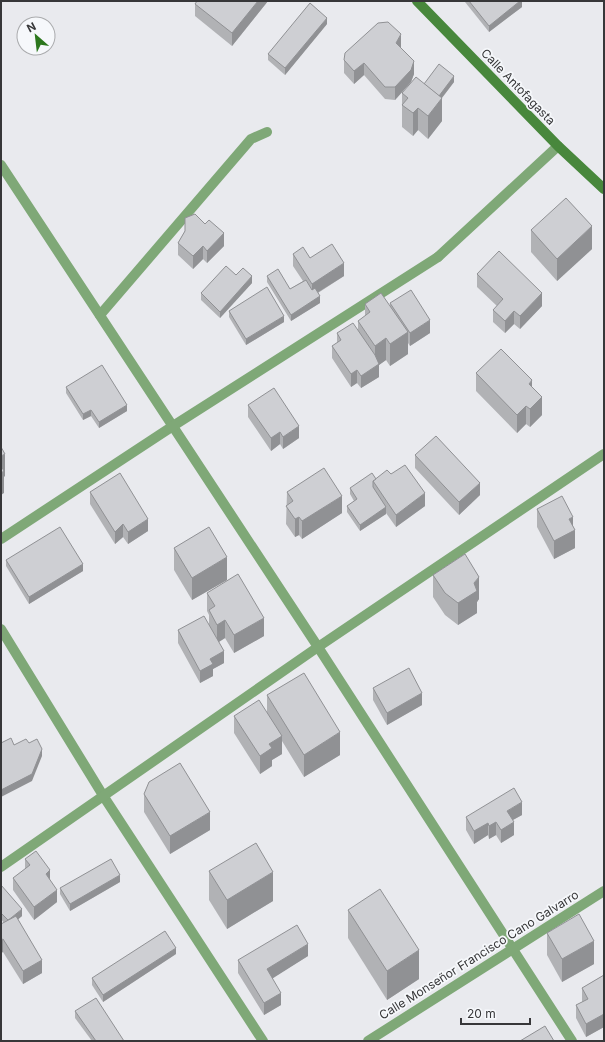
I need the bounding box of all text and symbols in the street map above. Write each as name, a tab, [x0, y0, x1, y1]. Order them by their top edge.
north arrow	[16, 16, 56, 56]
text: N	[24, 19, 38, 35]
street label: Calle Antofagasta	[478, 45, 559, 128]
street label: Calle Monseñor Francisco Cano Galvarro	[376, 887, 581, 1023]
scale bar	[461, 1000, 530, 1026]
text: 20 m	[467, 1006, 496, 1021]

